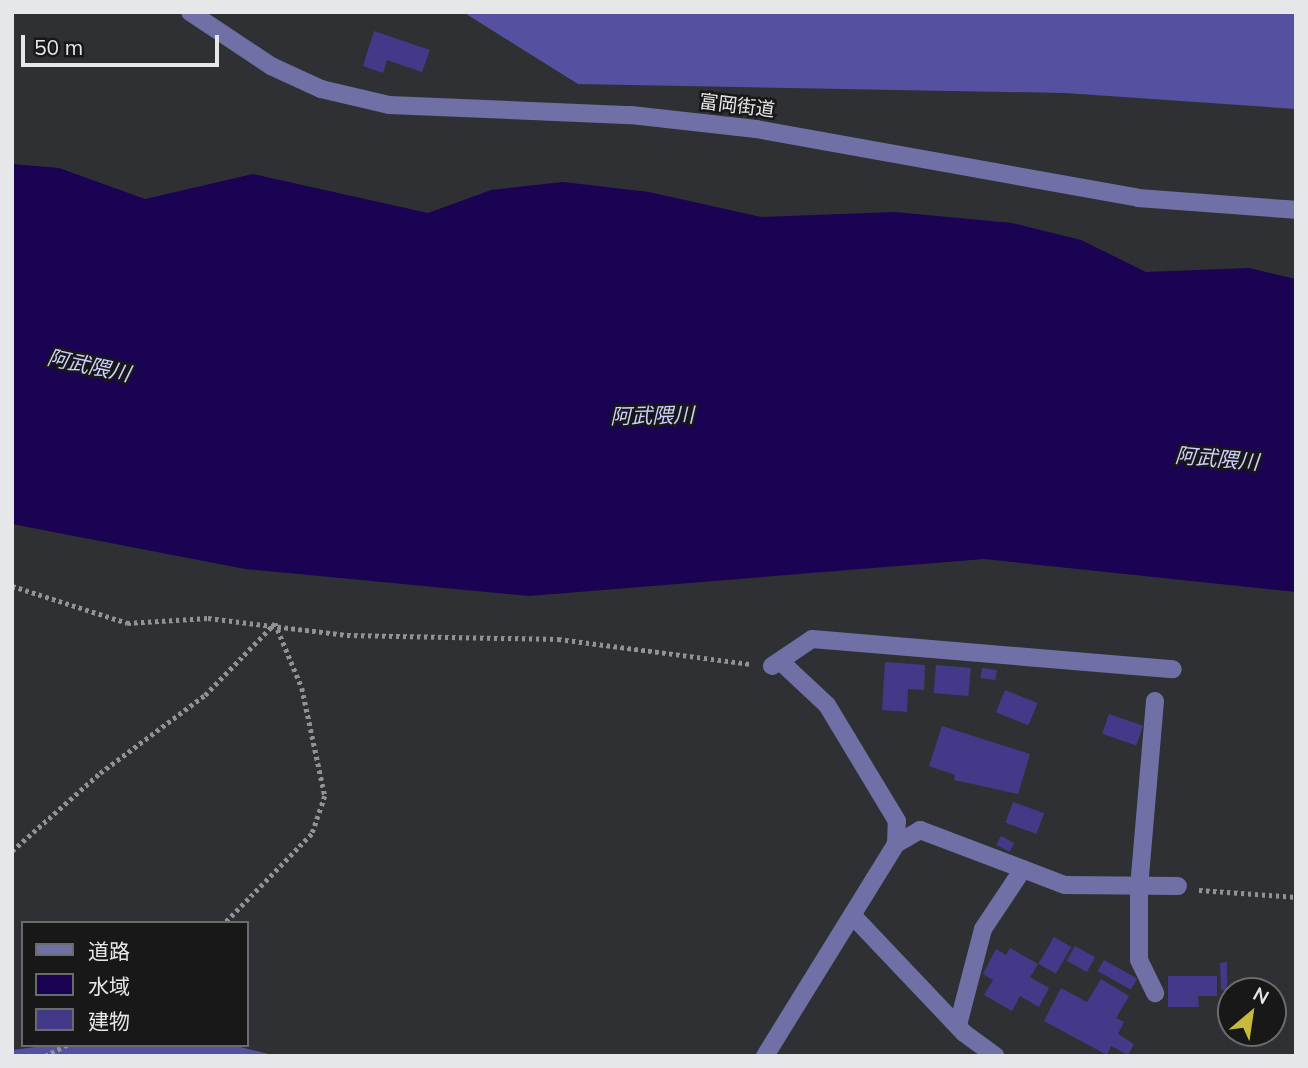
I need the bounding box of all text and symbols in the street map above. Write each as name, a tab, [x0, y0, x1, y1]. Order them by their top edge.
scale bar	[24, 21, 222, 65]
text: 50 m	[34, 34, 83, 60]
street label: 富岡街道	[698, 90, 776, 122]
water label: 阿武隈川	[45, 344, 133, 386]
water label: 阿武隈川	[610, 402, 694, 428]
water label: 阿武隈川	[1174, 442, 1260, 474]
legend	[21, 921, 248, 1047]
text: 道路	[88, 938, 130, 964]
text: 水域	[88, 973, 130, 999]
north arrow	[1217, 977, 1287, 1047]
text: N	[1249, 981, 1273, 1009]
text: 建物	[88, 1008, 130, 1034]

